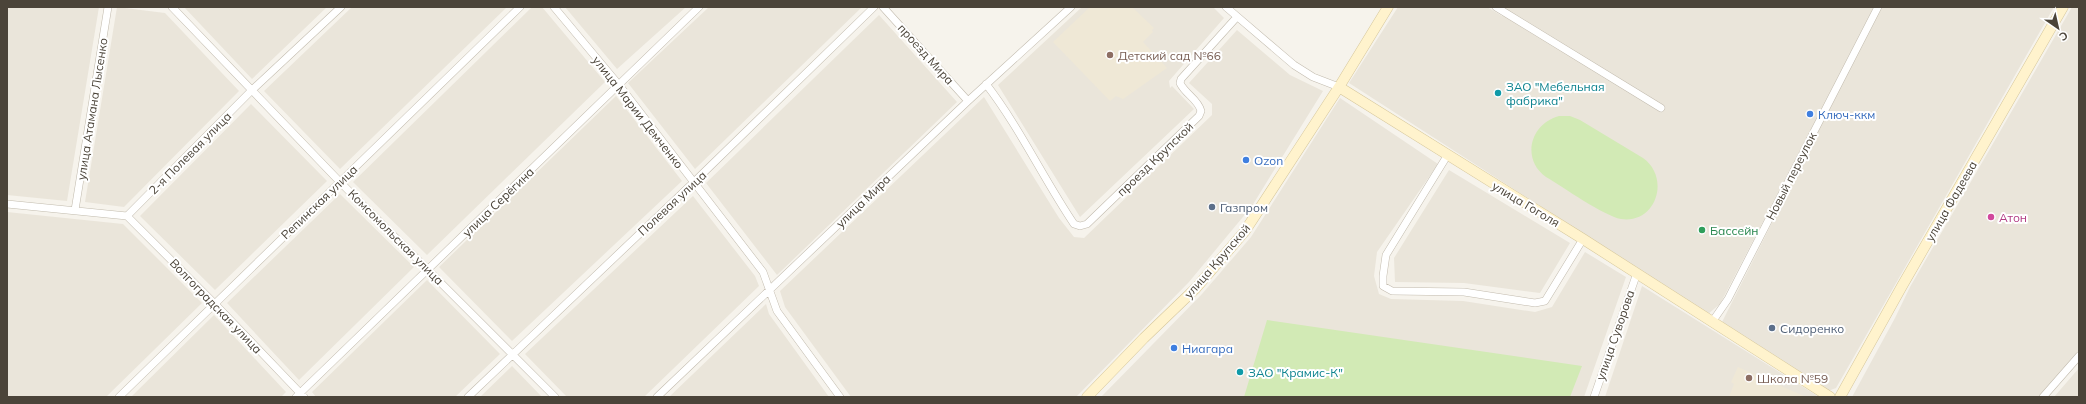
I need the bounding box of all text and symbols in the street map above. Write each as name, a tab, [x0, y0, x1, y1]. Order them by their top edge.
north arrow	[2038, 8, 2078, 48]
street label: проезд Мира	[895, 20, 957, 88]
text: С	[2056, 28, 2071, 44]
street label: улица Атамана Лысенко	[73, 37, 111, 181]
place label: Детский сад №66	[1118, 48, 1221, 63]
marker: Детский сад №66	[1105, 50, 1115, 60]
street label: улица Марии Демченко	[589, 53, 687, 171]
place label: ЗАО "Мебельная фабрика"	[1506, 79, 1605, 108]
marker: ЗАО "Мебельная фабрика"	[1493, 88, 1503, 98]
place label: Ключ-ккм	[1818, 107, 1875, 122]
street label: 2-я Полевая улица	[146, 109, 234, 197]
marker: Ключ-ккм	[1805, 109, 1815, 119]
street label: проезд Крупской	[1114, 119, 1196, 199]
street label: Новый переулок	[1762, 129, 1820, 222]
place label: Ozon	[1254, 153, 1283, 168]
marker: Ozon	[1241, 155, 1251, 165]
street label: улица Фадеева	[1922, 158, 1980, 244]
street label: Репинская улица	[278, 162, 360, 242]
street label: улица Серёгина	[459, 164, 537, 240]
street label: Полевая улица	[635, 167, 709, 239]
street label: улица Мира	[833, 171, 893, 231]
street label: улица Гоголя	[1490, 178, 1562, 230]
street label: Комсомольская улица	[345, 186, 447, 288]
place label: Газпром	[1220, 200, 1268, 215]
marker: Газпром	[1207, 202, 1217, 212]
place label: Атон	[1999, 210, 2027, 225]
marker: Атон	[1986, 212, 1996, 222]
street label: улица Крупской	[1181, 221, 1253, 301]
place label: Бассейн	[1710, 223, 1759, 238]
marker: Бассейн	[1697, 225, 1707, 235]
street label: Волгоградская улица	[167, 255, 265, 357]
street label: улица Суворова	[1593, 288, 1637, 382]
place label: Сидоренко	[1780, 321, 1844, 336]
marker: Сидоренко	[1767, 323, 1777, 333]
place label: Ниагара	[1182, 341, 1233, 356]
marker: Ниагара	[1169, 343, 1179, 353]
place label: ЗАО "Крамис-К"	[1248, 365, 1343, 380]
marker: ЗАО "Крамис-К"	[1235, 367, 1245, 377]
place label: Школа №59	[1757, 371, 1828, 386]
marker: Школа №59	[1744, 373, 1754, 383]

